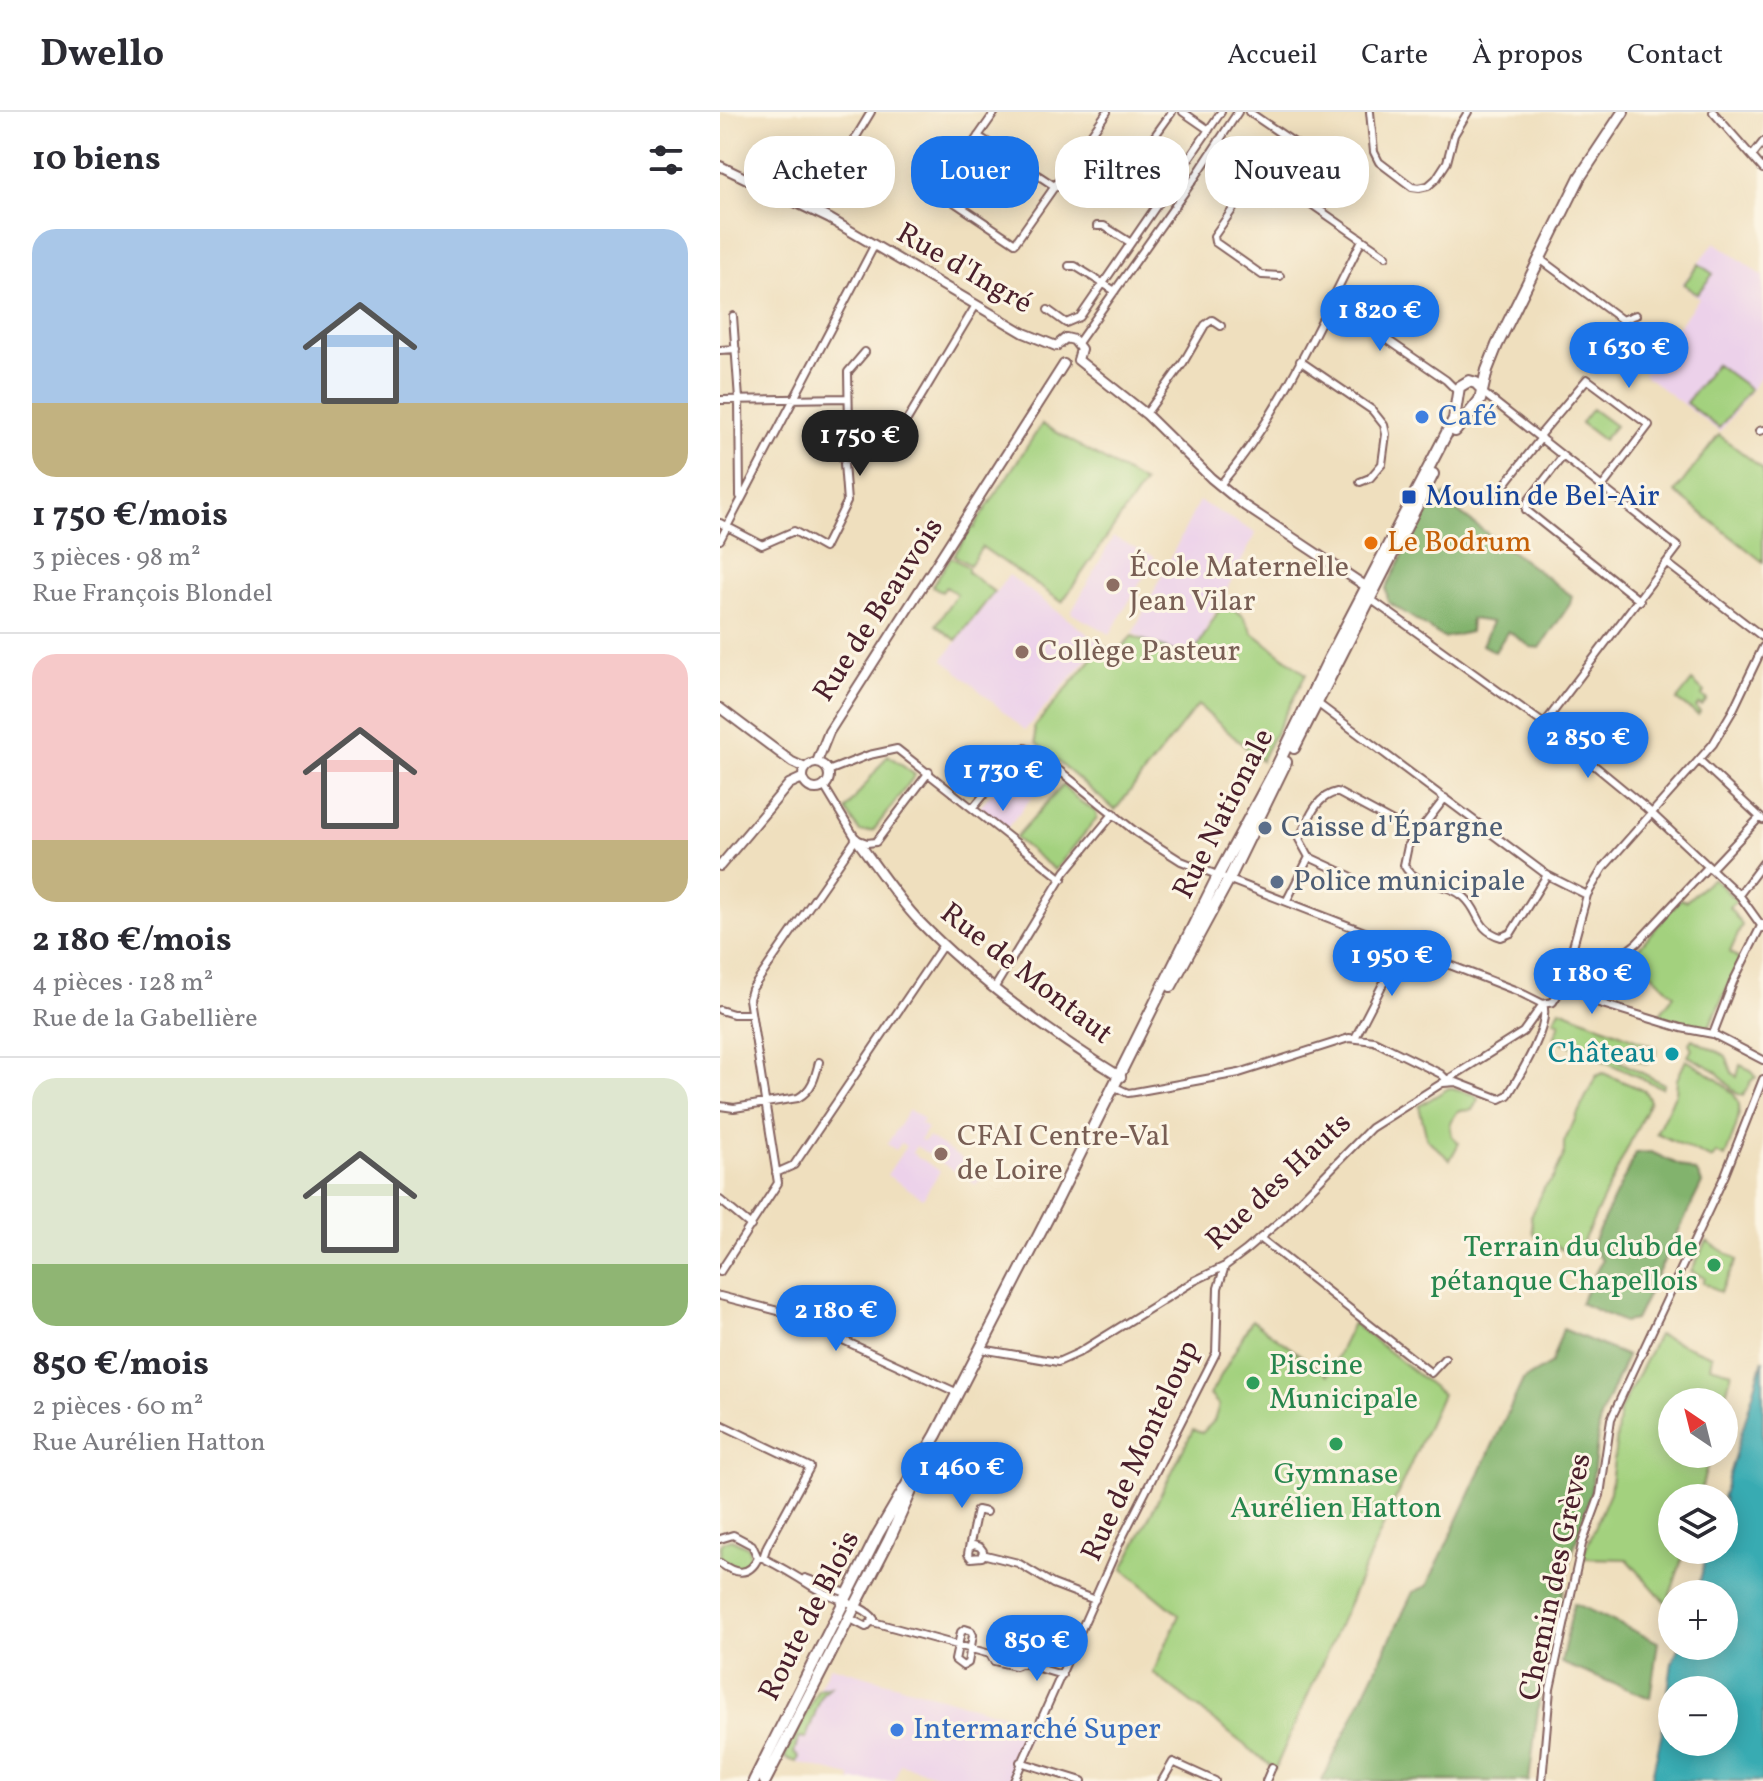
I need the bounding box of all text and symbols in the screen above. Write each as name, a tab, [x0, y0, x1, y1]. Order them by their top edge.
text: Dwello	[40, 29, 164, 82]
text: Accueil	[1227, 36, 1317, 75]
text: Carte	[1361, 36, 1428, 75]
text: À propos	[1472, 36, 1583, 75]
text: Contact	[1627, 36, 1723, 75]
chip: Acheter	[744, 136, 895, 208]
chip: Louer	[911, 136, 1039, 208]
chip: Filtres	[1055, 136, 1189, 208]
chip: Nouveau	[1205, 136, 1369, 208]
text: 10 biens	[32, 137, 161, 184]
icon: filters	[644, 138, 688, 182]
street label: Rue d'Ingré	[888, 213, 1040, 325]
icon: home	[288, 281, 432, 425]
pin: 1 820 €	[1306, 285, 1454, 353]
text: 1 820 €	[1338, 293, 1422, 329]
pin: 1 630 €	[1555, 322, 1703, 390]
text: 1 630 €	[1587, 330, 1671, 366]
place label: Café	[1438, 396, 1497, 438]
marker: Café	[1413, 408, 1431, 426]
pin: 1 750 €	[786, 410, 934, 478]
text: 1 750 €	[820, 418, 900, 454]
place label: Moulin de Bel-Air	[1425, 476, 1660, 518]
marker: Moulin de Bel-Air	[1400, 488, 1418, 506]
text: 1 750 €/mois	[32, 493, 228, 540]
street label: Rue de Beauvois	[804, 510, 954, 710]
place label: Le Bodrum	[1387, 522, 1532, 564]
marker: Le Bodrum	[1362, 534, 1380, 552]
text: 3 pièces · 98 m²	[32, 540, 201, 576]
place label: École Maternelle Jean Vilar	[1129, 547, 1349, 623]
text: Rue François Blondel	[32, 576, 273, 612]
marker: École Maternelle Jean Vilar	[1104, 576, 1122, 594]
place label: Collège Pasteur	[1038, 631, 1240, 673]
marker: Collège Pasteur	[1013, 643, 1031, 661]
icon: home	[288, 706, 432, 850]
pin: 2 850 €	[1514, 712, 1662, 780]
text: 2 850 €	[1546, 720, 1631, 756]
street label: Rue Nationale	[1163, 722, 1285, 906]
pin: 1 730 €	[929, 745, 1077, 813]
text: 1 730 €	[963, 753, 1043, 789]
place label: Caisse d'Épargne	[1281, 807, 1503, 849]
marker: Caisse d'Épargne	[1256, 819, 1274, 837]
place label: Police municipale	[1293, 861, 1525, 903]
marker: Police municipale	[1268, 873, 1286, 891]
street label: Rue de Montaut	[931, 893, 1121, 1055]
text: 2 180 €/mois	[32, 918, 232, 965]
pin: 1 950 €	[1318, 930, 1466, 998]
text: 1 950 €	[1351, 938, 1433, 974]
pin: 1 180 €	[1518, 948, 1666, 1016]
text: 1 180 €	[1552, 956, 1632, 992]
text: 4 pièces · 128 m²	[32, 965, 213, 1001]
text: Rue de la Gabellière	[32, 1001, 258, 1037]
place label: Château	[1548, 1033, 1656, 1075]
marker: Château	[1663, 1045, 1681, 1063]
street label: Rue des Hauts	[1197, 1103, 1361, 1261]
place label: CFAI Centre-Val de Loire	[957, 1116, 1169, 1192]
icon: home	[288, 1130, 432, 1274]
marker: CFAI Centre-Val de Loire	[932, 1145, 950, 1163]
place label: Terrain du club de pétanque Chapellois	[1430, 1227, 1698, 1303]
marker: Terrain du club de pétanque Chapellois	[1705, 1256, 1723, 1274]
pin: 2 180 €	[762, 1285, 910, 1353]
text: 2 180 €	[794, 1293, 878, 1329]
street label: Rue de Monteloup	[1071, 1334, 1211, 1568]
text: 850 €/mois	[32, 1342, 209, 1389]
place label: Piscine Municipale	[1269, 1345, 1418, 1421]
marker: Piscine Municipale	[1244, 1374, 1262, 1392]
north arrow	[1658, 1388, 1738, 1468]
map controls	[1658, 1388, 1738, 1756]
text: 2 pièces · 60 m²	[32, 1389, 203, 1425]
text: Rue Aurélien Hatton	[32, 1425, 266, 1461]
marker: Gymnase Aurélien Hatton	[1327, 1435, 1345, 1453]
pin: 1 460 €	[888, 1442, 1036, 1510]
street label: Chemin des Grèves	[1509, 1449, 1603, 1705]
text: 1 460 €	[919, 1450, 1005, 1486]
place label: Gymnase Aurélien Hatton	[1230, 1454, 1442, 1530]
button: layers	[1658, 1484, 1738, 1564]
street label: Route de Blois	[749, 1524, 871, 1708]
button: +	[1658, 1580, 1738, 1660]
pin: 850 €	[981, 1615, 1093, 1683]
text: 850 €	[1004, 1623, 1070, 1659]
button: −	[1658, 1676, 1738, 1756]
place label: Intermarché Super	[913, 1709, 1161, 1751]
marker: Intermarché Super	[888, 1721, 906, 1739]

